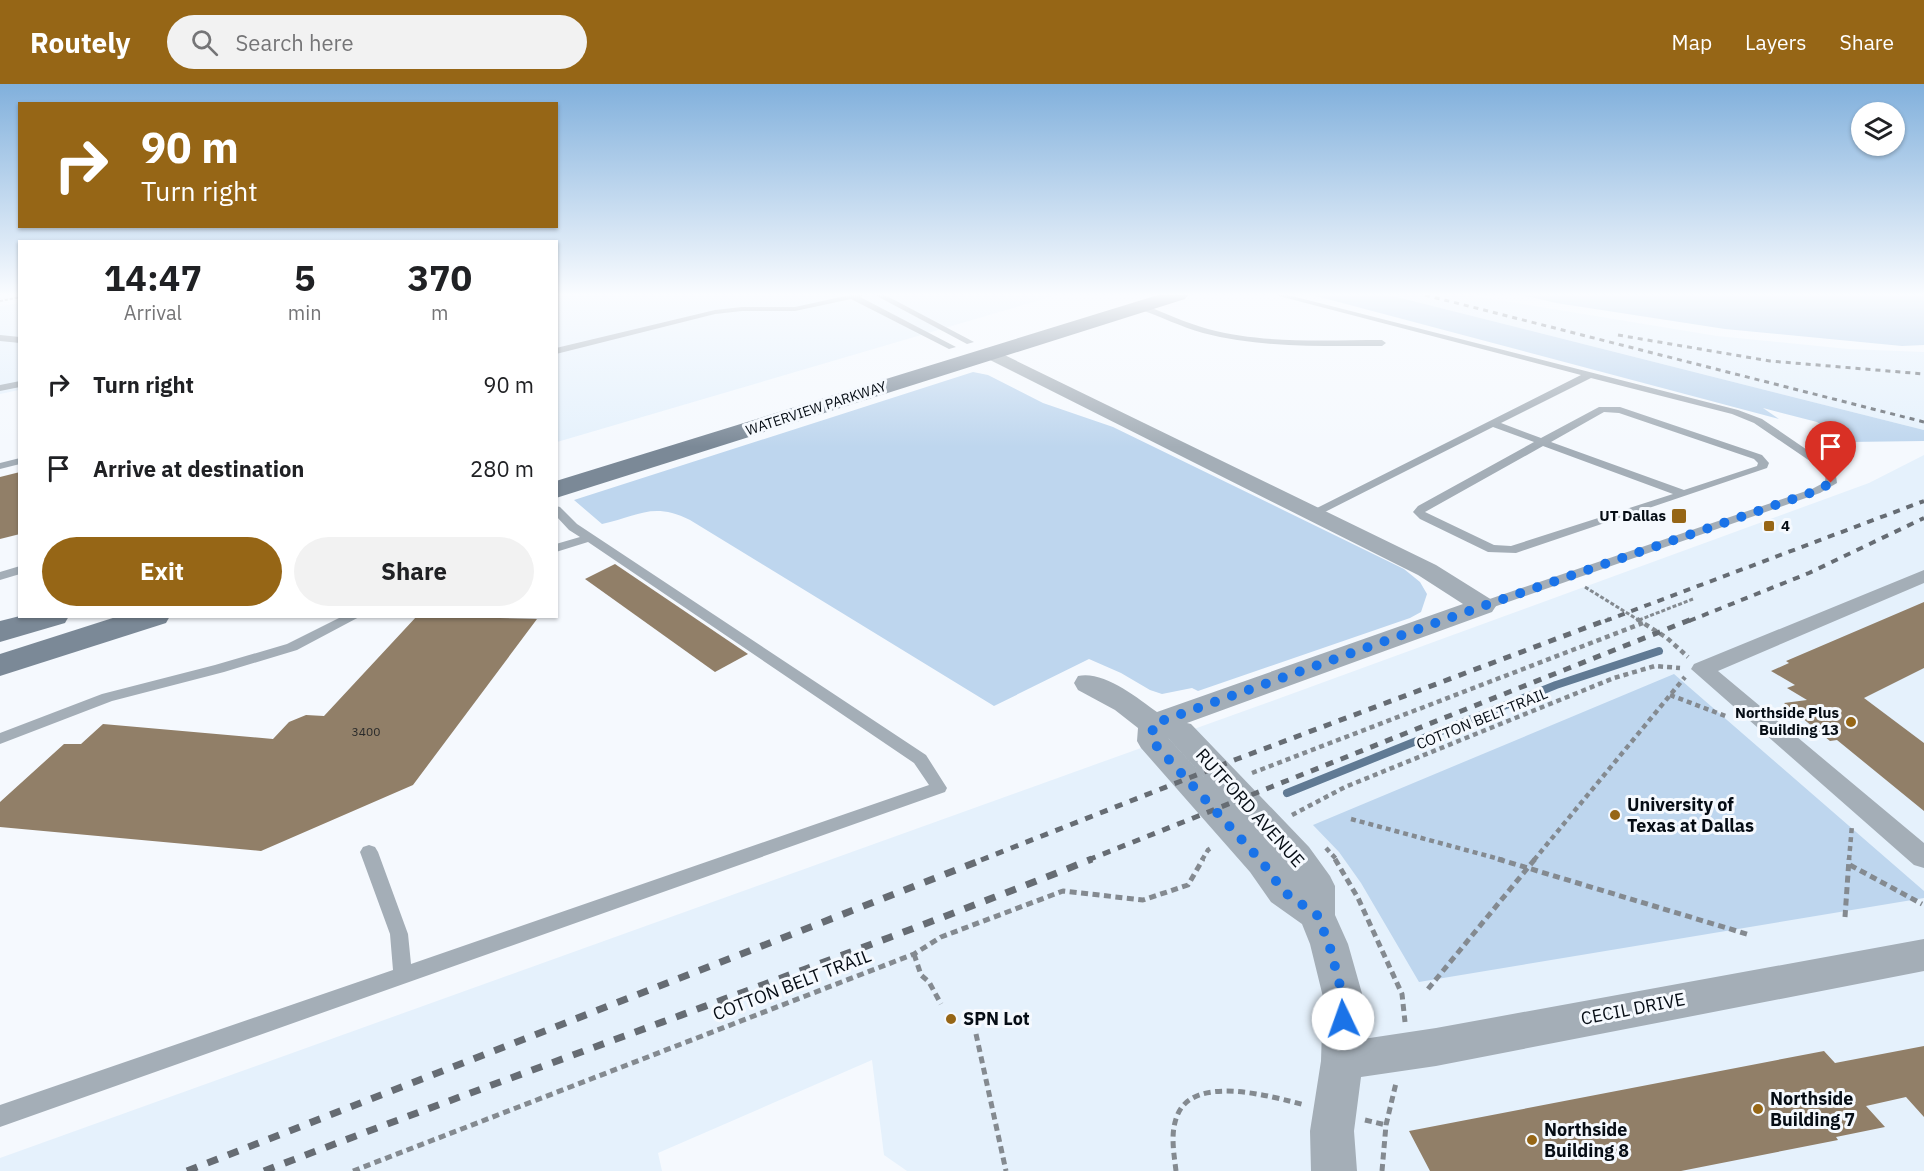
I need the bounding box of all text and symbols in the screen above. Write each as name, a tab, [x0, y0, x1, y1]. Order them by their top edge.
search box	[167, 15, 587, 69]
text: Routely	[30, 24, 131, 61]
icon: search	[188, 26, 221, 59]
text: Search here	[236, 28, 354, 57]
text: Map	[1672, 28, 1712, 56]
text: Layers	[1745, 28, 1807, 56]
text: Share	[1840, 28, 1894, 56]
map controls	[1851, 102, 1905, 156]
button: layers	[1851, 102, 1905, 156]
text: 90 m	[141, 120, 239, 175]
icon: right	[42, 126, 120, 204]
text: Turn right	[141, 173, 258, 208]
text: 14:47	[104, 254, 202, 301]
text: 5	[294, 254, 316, 301]
text: 370	[407, 254, 472, 301]
text: Arrival	[124, 299, 182, 326]
text: min	[288, 299, 322, 326]
text: m	[431, 299, 449, 326]
icon: right	[42, 368, 75, 401]
text: Turn right	[93, 370, 194, 399]
text: 90 m	[483, 370, 534, 399]
street label: WATERVIEW PARKWAY	[743, 377, 889, 439]
pin	[1805, 421, 1856, 483]
icon: arrive	[1814, 430, 1847, 463]
icon: arrive	[42, 452, 75, 485]
text: Arrive at destination	[93, 454, 304, 483]
text: 280 m	[470, 454, 534, 483]
place label: UT Dallas	[1599, 506, 1666, 525]
marker: UT Dallas	[1670, 507, 1688, 525]
place label: 4	[1781, 516, 1790, 535]
marker: 4	[1762, 519, 1776, 533]
button: Exit	[42, 537, 282, 606]
button: Share	[294, 537, 534, 606]
street label: COTTON BELT TRAIL	[1413, 683, 1551, 754]
place label: Northside Plus Building 13	[1735, 703, 1839, 739]
marker: Northside Plus Building 13	[1844, 715, 1858, 729]
house number: 3400	[352, 724, 380, 739]
street label: RUTFORD AVENUE	[1191, 744, 1310, 872]
place label: University of Texas at Dallas	[1627, 793, 1754, 837]
marker: University of Texas at Dallas	[1608, 808, 1622, 822]
street label: COTTON BELT TRAIL	[709, 944, 874, 1025]
position arrow	[1311, 987, 1375, 1051]
street label: CECIL DRIVE	[1579, 987, 1687, 1030]
place label: SPN Lot	[963, 1007, 1030, 1030]
marker: SPN Lot	[944, 1012, 958, 1026]
place label: Northside Building 7	[1770, 1087, 1855, 1131]
marker: Northside Building 7	[1751, 1102, 1765, 1116]
place label: Northside Building 8	[1544, 1118, 1629, 1162]
marker: Northside Building 8	[1525, 1133, 1539, 1147]

